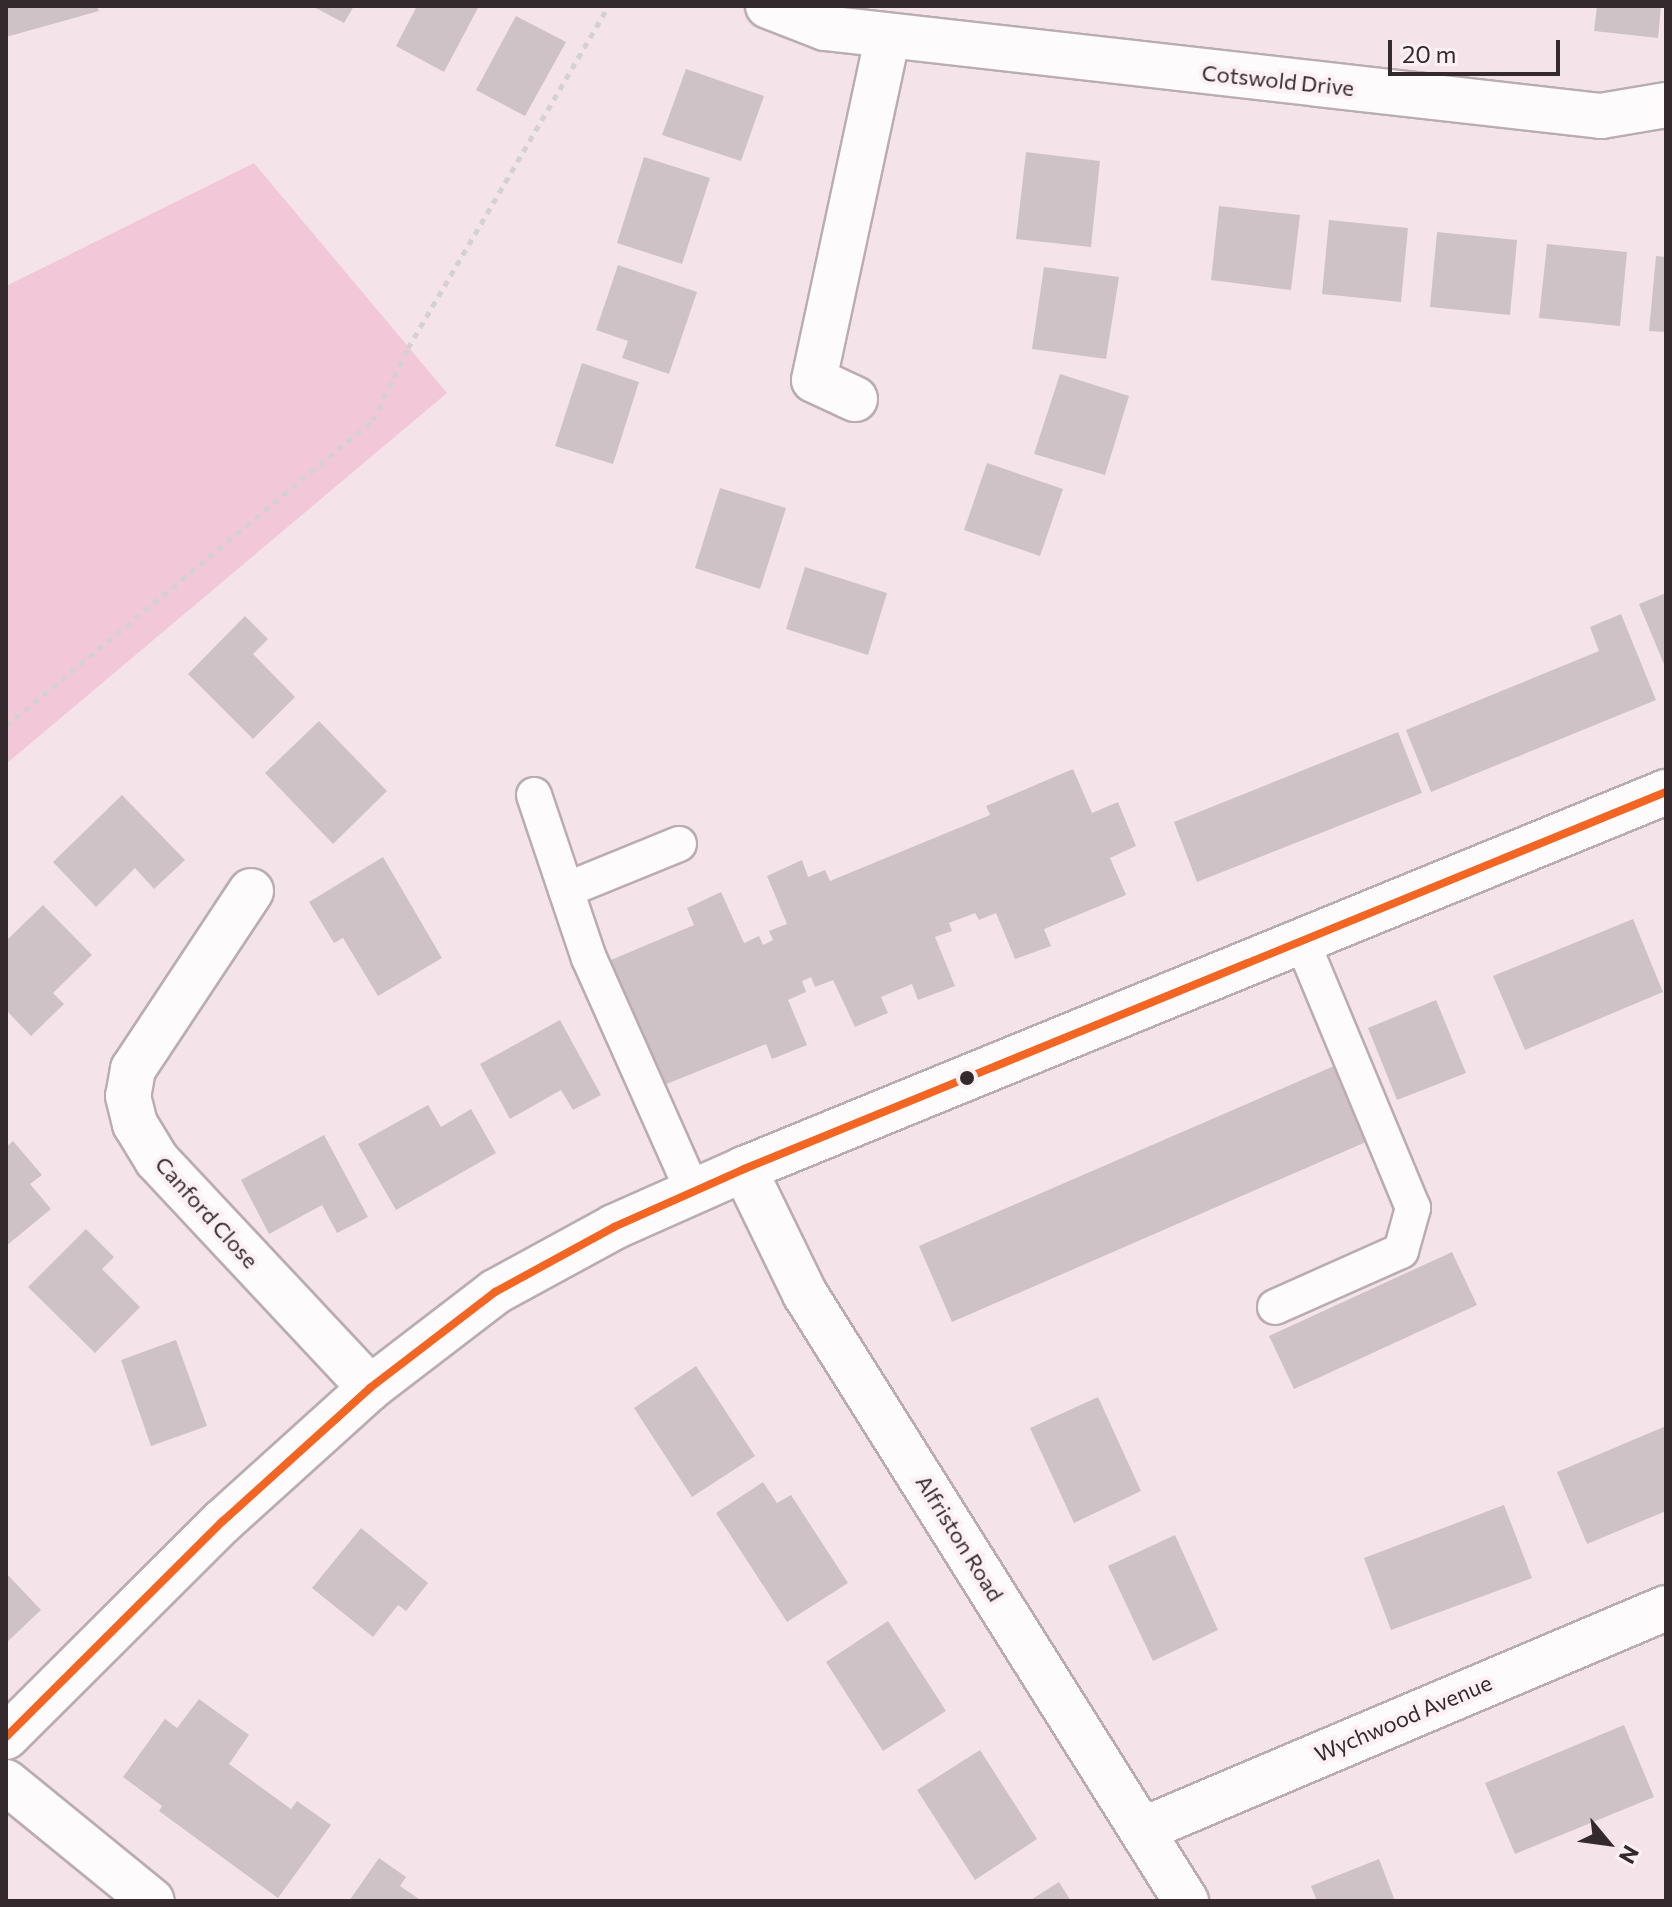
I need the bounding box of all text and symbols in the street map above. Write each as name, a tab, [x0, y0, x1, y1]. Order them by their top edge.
scale bar	[1392, 24, 1564, 74]
text: 20 m	[1402, 39, 1456, 68]
street label: Cotswold Drive	[1201, 59, 1355, 101]
unlabelled marker	[959, 1070, 975, 1086]
street label: Canford Close	[150, 1151, 264, 1273]
street label: Alfriston Road	[911, 1470, 1009, 1606]
street label: Wychwood Avenue	[1311, 1669, 1495, 1767]
north arrow	[1568, 1803, 1648, 1883]
text: N	[1614, 1841, 1645, 1869]

